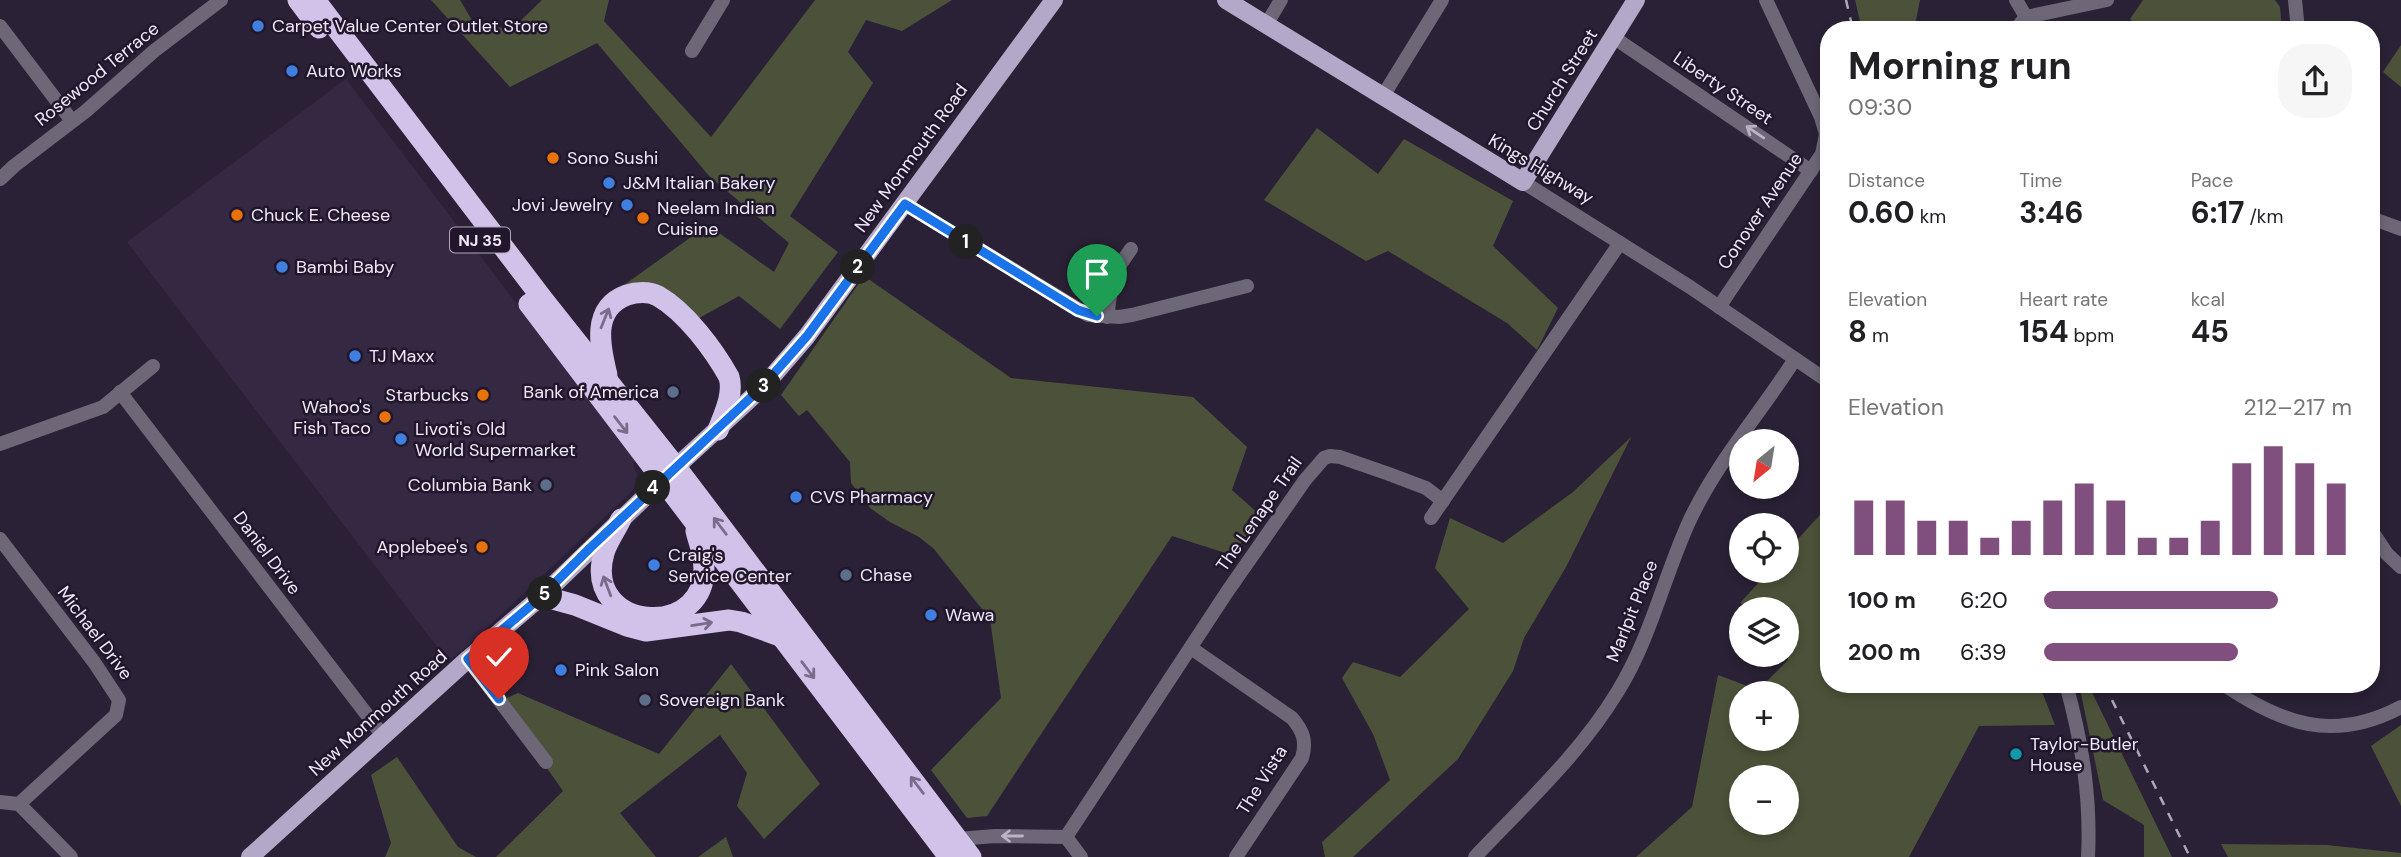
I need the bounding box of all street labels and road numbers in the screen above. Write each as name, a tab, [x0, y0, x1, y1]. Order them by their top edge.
street label: Rosewood Terrace	[30, 17, 164, 131]
street label: Church Street	[1521, 24, 1603, 136]
street label: Liberty Street	[1669, 46, 1777, 130]
street label: New Monmouth Road	[849, 79, 973, 237]
street label: Kings Highway	[1484, 128, 1598, 210]
street label: Conover Avenue	[1712, 148, 1808, 274]
road number: NJ 35	[450, 228, 510, 252]
street label: The Lenape Trail	[1210, 452, 1308, 576]
street label: Daniel Drive	[228, 506, 306, 600]
street label: Marlpit Place	[1601, 557, 1663, 665]
street label: Michael Drive	[52, 581, 138, 685]
street label: New Monmouth Road	[304, 644, 452, 782]
street label: The Vista	[1231, 741, 1293, 819]

